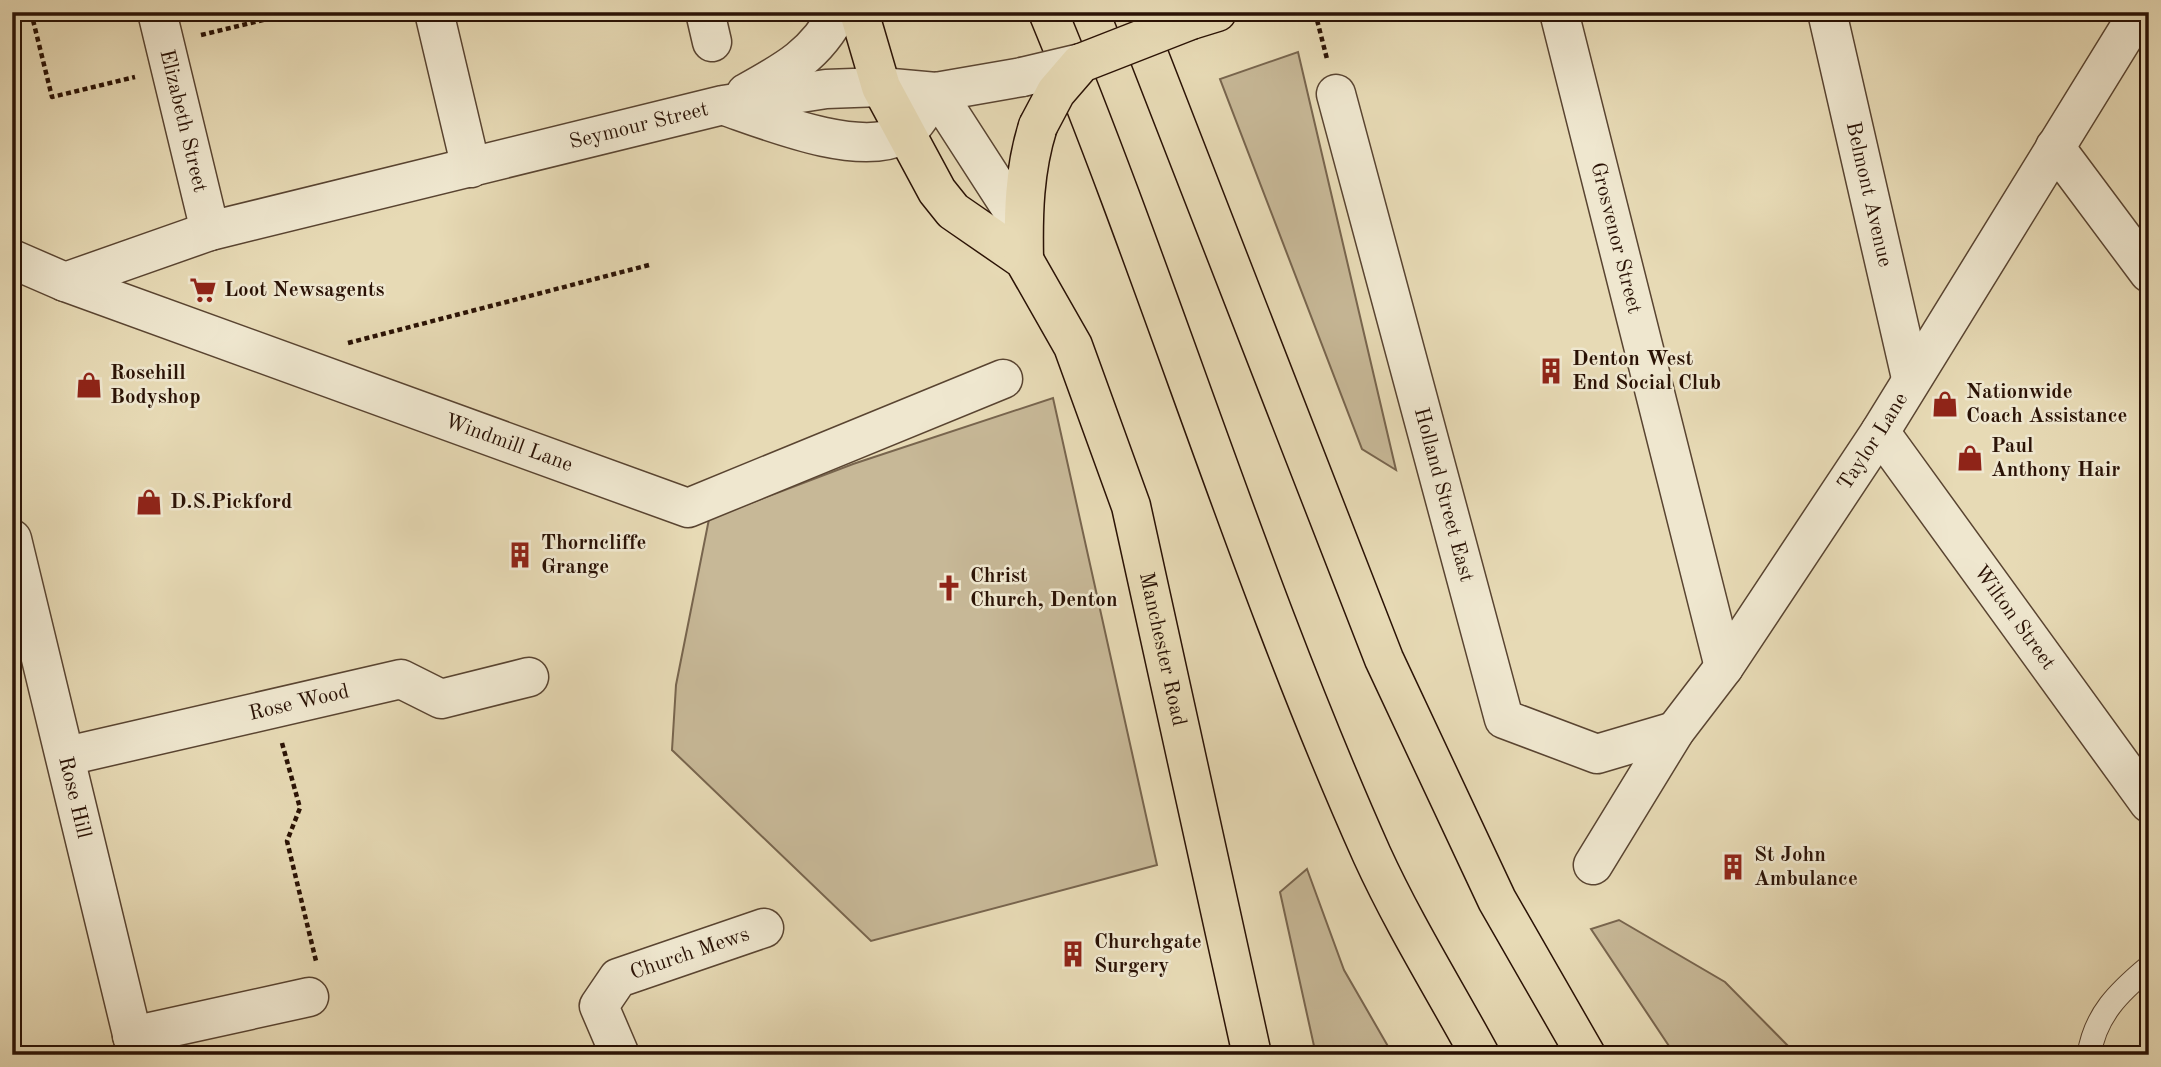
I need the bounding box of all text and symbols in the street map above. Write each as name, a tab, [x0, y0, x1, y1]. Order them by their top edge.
street label: Elizabeth Street	[156, 47, 211, 194]
street label: Seymour Street	[567, 99, 710, 153]
street label: Belmont Avenue	[1842, 120, 1896, 269]
street label: Grosvenor Street	[1587, 160, 1645, 316]
supermarket icon: Loot Newsagents	[188, 275, 218, 305]
place label: Loot Newsagents	[224, 280, 385, 301]
place label: Denton West End Social Club	[1572, 349, 1721, 394]
building icon: Denton West End Social Club	[1536, 356, 1566, 386]
place label: Rosehill Bodyshop	[110, 363, 201, 408]
shop icon: Rosehill Bodyshop	[74, 370, 104, 400]
place label: Nationwide Coach Assistance	[1966, 382, 2127, 427]
street label: Taylor Lane	[1834, 389, 1912, 494]
shop icon: Nationwide Coach Assistance	[1930, 389, 1960, 419]
street label: Holland Street East	[1410, 405, 1477, 584]
street label: Windmill Lane	[442, 410, 576, 476]
place label: Paul Anthony Hair	[1991, 436, 2120, 481]
shop icon: Paul Anthony Hair	[1955, 443, 1985, 473]
shop icon: D.S.Pickford	[134, 487, 164, 517]
place label: D.S.Pickford	[170, 492, 292, 513]
place label: Thorncliffe Grange	[541, 533, 646, 578]
building icon: Thorncliffe Grange	[505, 540, 535, 570]
street label: Wilton Street	[1970, 561, 2059, 674]
place label: Christ Church, Denton	[970, 566, 1118, 611]
street label: Manchester Road	[1135, 570, 1190, 728]
church icon: Christ Church, Denton	[934, 573, 964, 603]
street label: Rose Wood	[247, 681, 351, 724]
street label: Rose Hill	[55, 754, 95, 841]
place label: St John Ambulance	[1754, 845, 1858, 890]
building icon: St John Ambulance	[1718, 852, 1748, 882]
street label: Church Mews	[627, 923, 752, 984]
place label: Churchgate Surgery	[1094, 932, 1202, 977]
building icon: Churchgate Surgery	[1058, 939, 1088, 969]

